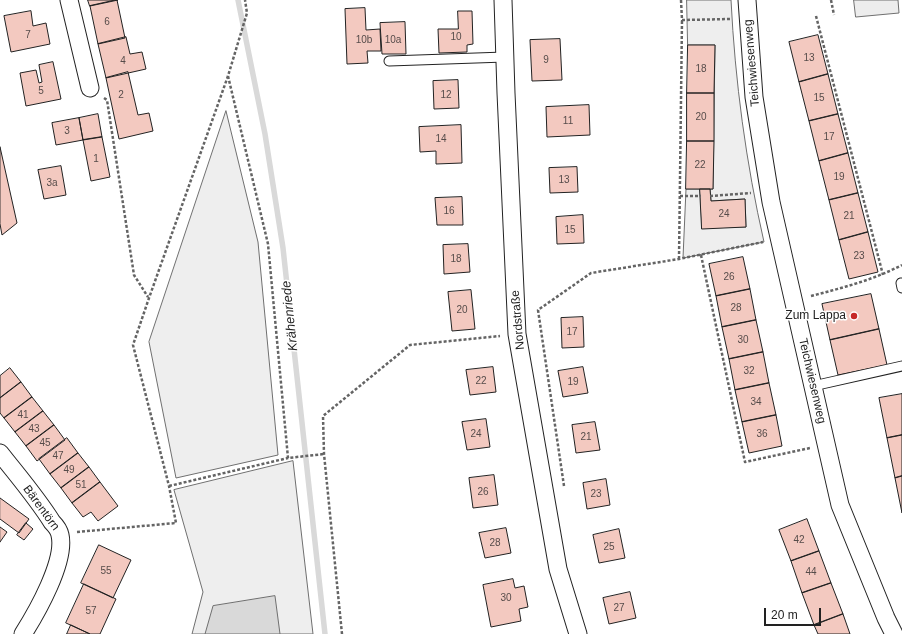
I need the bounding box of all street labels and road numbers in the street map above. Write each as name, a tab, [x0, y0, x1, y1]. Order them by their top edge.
street label: Teichwiesenweg	[741, 19, 763, 107]
street label: Nordstraße	[508, 289, 528, 351]
street label: Teichwiesenweg	[795, 337, 829, 425]
street label: Bärentörn	[20, 482, 62, 534]

